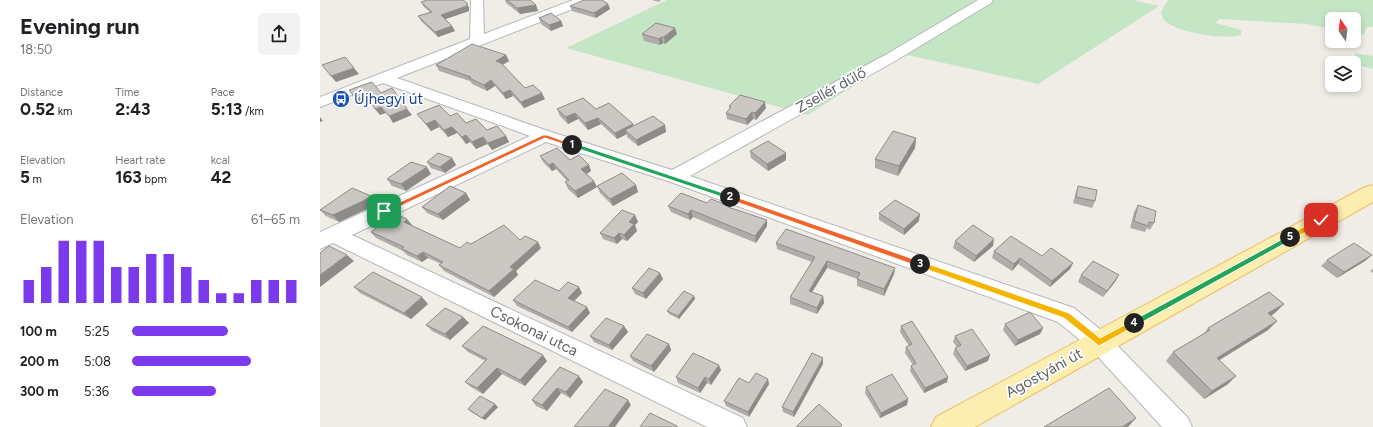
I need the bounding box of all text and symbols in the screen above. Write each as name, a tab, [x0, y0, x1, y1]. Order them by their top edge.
north arrow	[1325, 12, 1361, 48]
map controls	[1325, 12, 1361, 92]
text: Evening run	[20, 13, 140, 40]
button: share	[258, 13, 300, 55]
text: 18:50	[20, 42, 52, 57]
button: layers	[1325, 56, 1361, 92]
street label: Zsellér dűlő	[793, 63, 870, 117]
text: Distance	[20, 86, 63, 99]
text: Time	[115, 86, 139, 99]
text: Pace	[211, 86, 234, 99]
bus stop icon: Újhegyi út	[331, 89, 351, 109]
place label: Újhegyi út	[354, 90, 423, 108]
text: 0.52	[20, 99, 55, 119]
text: 2:43	[115, 99, 151, 119]
text: 5:13	[211, 99, 242, 119]
text: km	[55, 105, 72, 118]
text: /km	[242, 105, 264, 118]
pin: 1	[562, 135, 582, 155]
text: 1	[570, 138, 574, 151]
text: Elevation	[20, 154, 65, 167]
text: Heart rate	[115, 154, 165, 167]
text: kcal	[211, 154, 230, 167]
text: 5	[20, 167, 30, 187]
text: 163	[115, 167, 142, 187]
text: 42	[211, 167, 231, 187]
text: m	[30, 173, 42, 186]
text: bpm	[142, 173, 167, 186]
pin: 2	[720, 187, 740, 207]
text: 2	[727, 190, 733, 203]
pin	[367, 194, 401, 228]
icon: arrive	[373, 200, 395, 222]
pin	[1304, 203, 1338, 237]
icon: check	[1310, 209, 1332, 231]
text: Elevation	[20, 212, 73, 227]
text: 61–65 m	[251, 212, 300, 227]
pin: 5	[1280, 227, 1300, 247]
text: 5	[1287, 230, 1293, 243]
pin: 3	[910, 254, 930, 274]
text: 3	[917, 257, 923, 270]
street label: Csokonai utca	[487, 302, 581, 360]
pin: 4	[1124, 313, 1144, 333]
text: 4	[1131, 316, 1137, 329]
text: 100 m	[20, 324, 57, 339]
text: 5:25	[84, 324, 110, 339]
street label: Agostyáni út	[1002, 344, 1086, 402]
text: 200 m	[20, 354, 59, 369]
text: 5:08	[84, 354, 111, 369]
text: 300 m	[20, 384, 59, 399]
text: 5:36	[84, 384, 109, 399]

